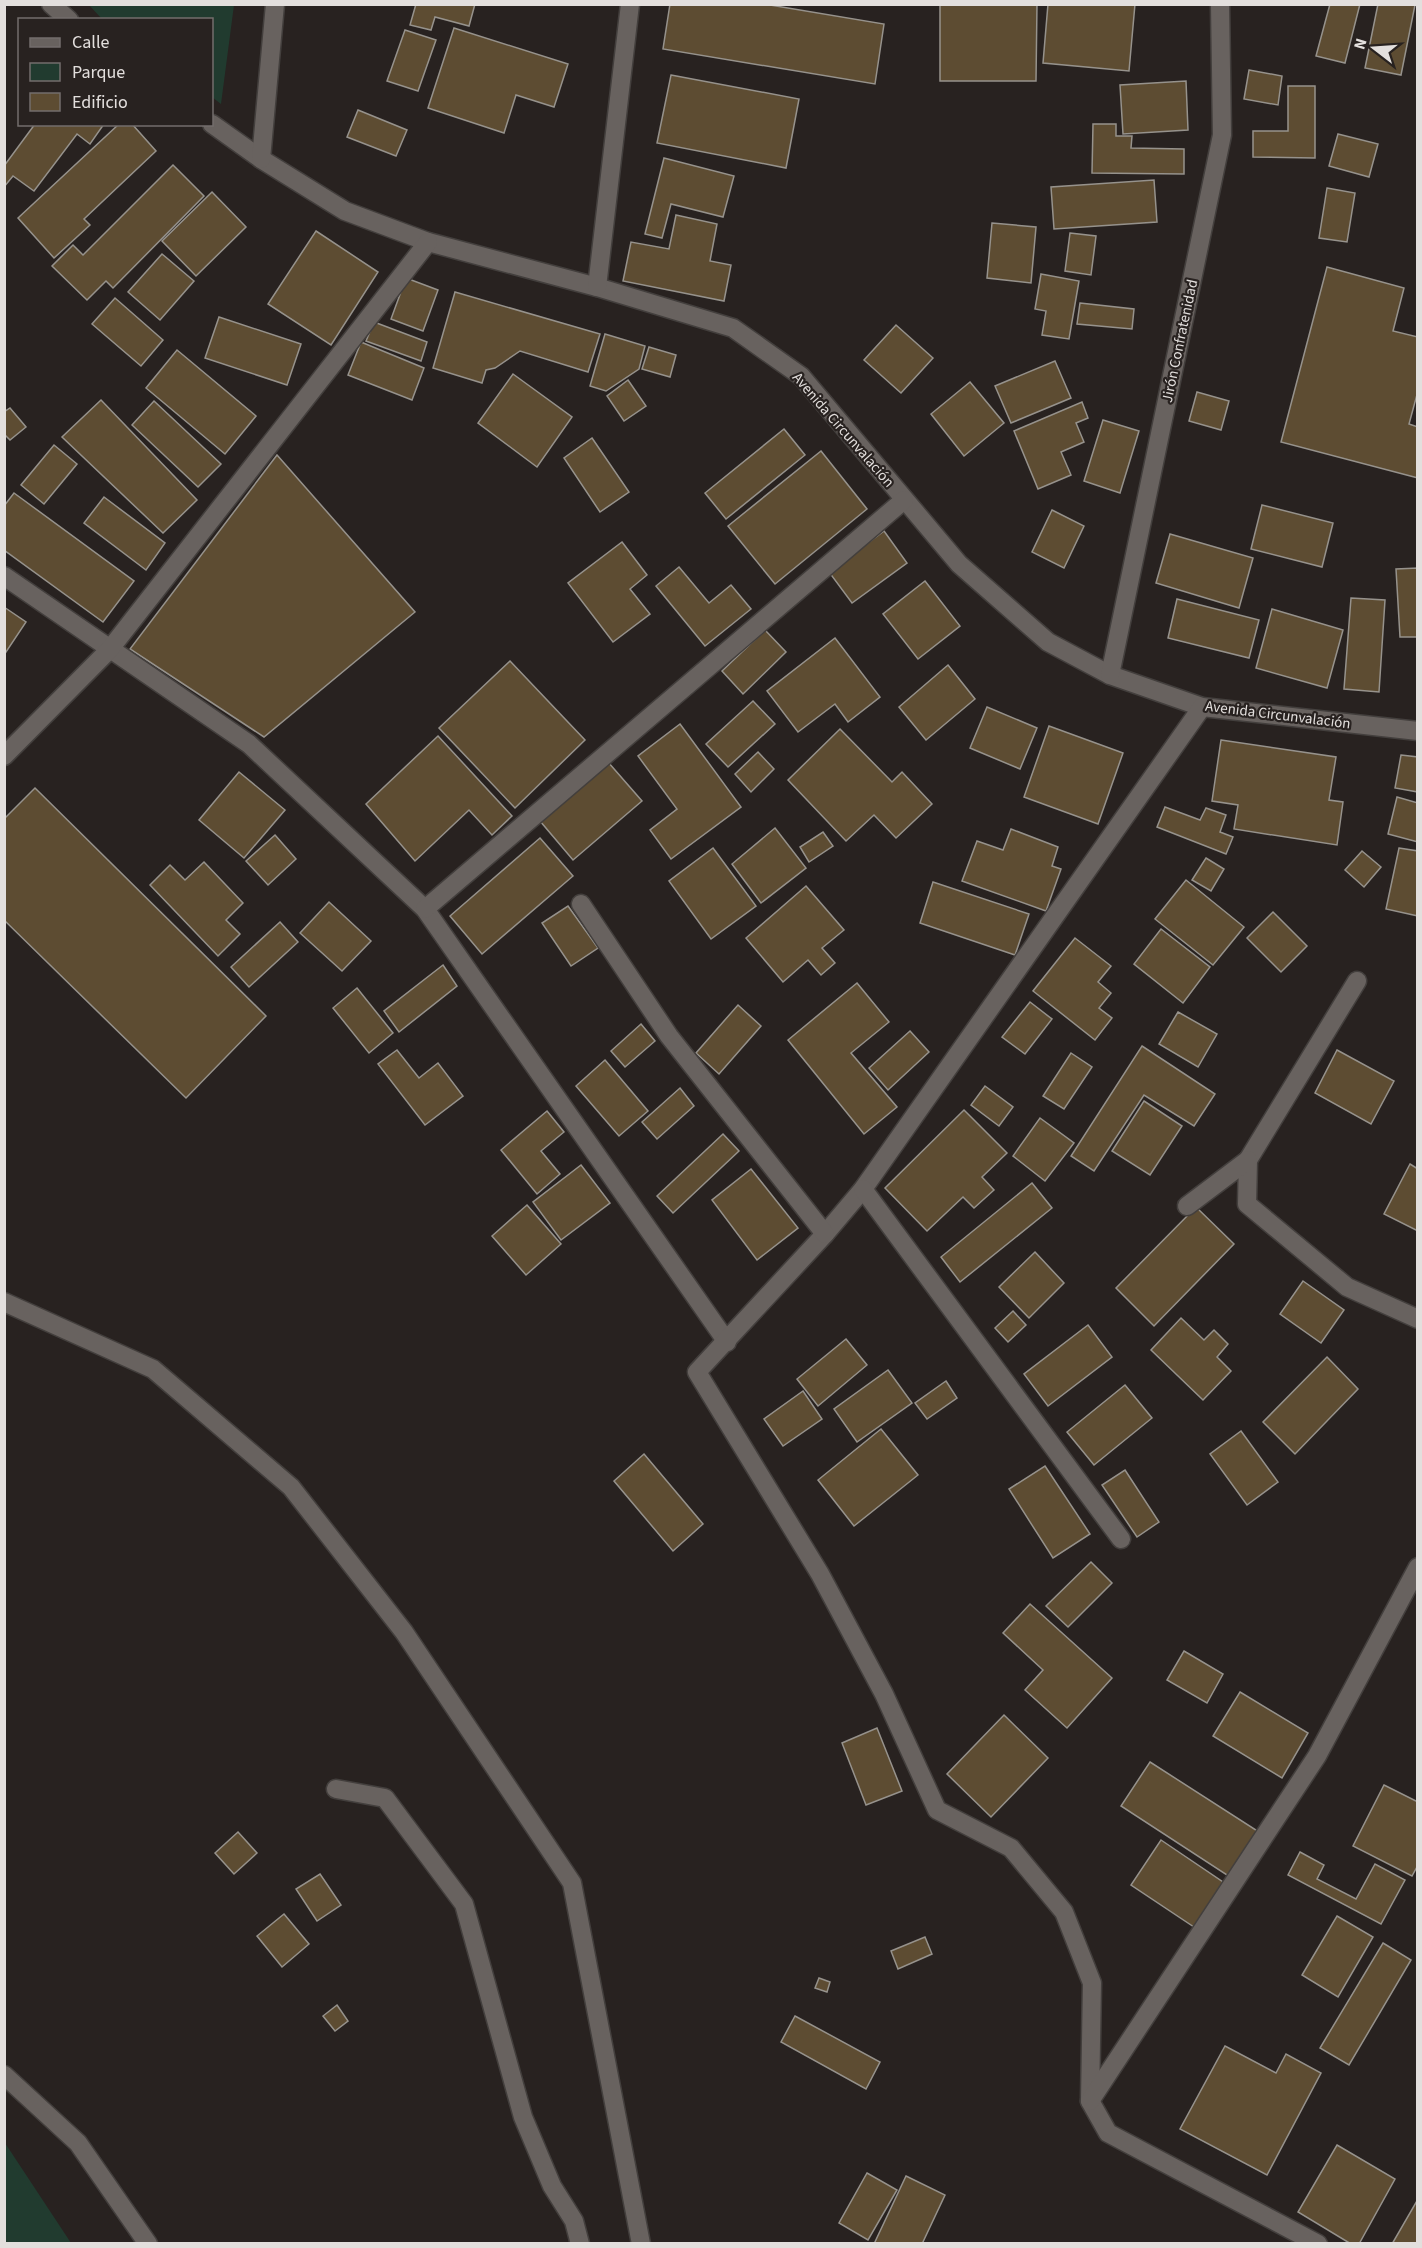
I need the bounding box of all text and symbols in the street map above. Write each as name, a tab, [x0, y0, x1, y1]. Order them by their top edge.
legend	[18, 18, 213, 126]
north arrow	[1344, 18, 1404, 78]
text: Calle	[72, 30, 110, 55]
text: N	[1349, 36, 1373, 52]
text: Parque	[72, 60, 125, 85]
text: Edificio	[72, 90, 128, 115]
street label: Jirón Confratenidad	[1157, 278, 1203, 404]
street label: Avenida Circunvalación	[787, 368, 899, 492]
street label: Avenida Circunvalación	[1204, 696, 1352, 734]

